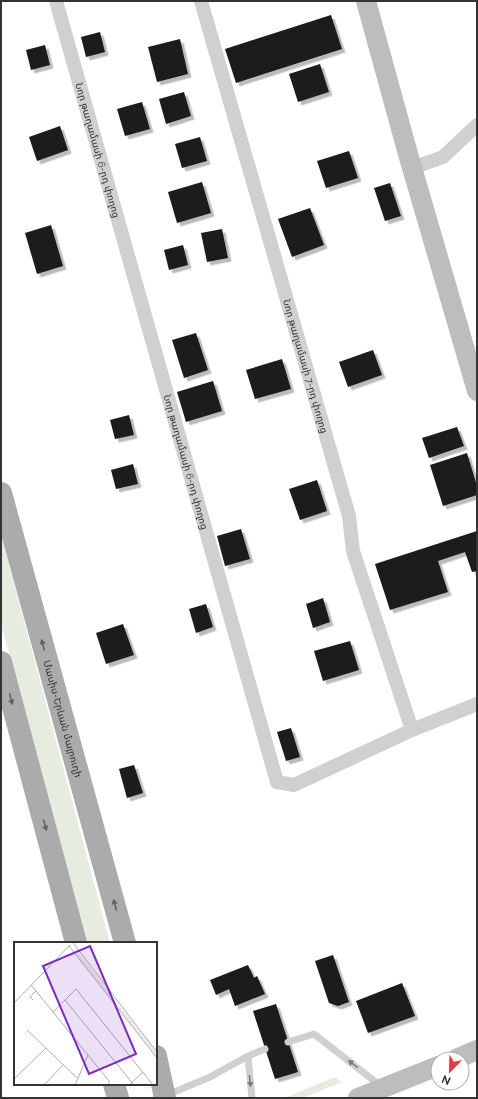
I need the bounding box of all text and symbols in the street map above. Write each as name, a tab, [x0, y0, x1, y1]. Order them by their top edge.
street label: Նոր թաղամասի 6-րդ փողոց	[74, 81, 123, 219]
street label: Նոր թաղամասի 7-րդ փողոց	[281, 298, 330, 435]
street label: Նոր թաղամասի 6-րդ փողոց	[162, 393, 211, 531]
one-way arrow	[40, 639, 46, 651]
street label: Մասիս-Երևան մայրուղի	[42, 659, 85, 779]
one-way arrow	[8, 693, 14, 705]
one-way arrow	[42, 819, 48, 831]
one-way arrow	[111, 899, 117, 912]
inset map	[14, 942, 157, 1085]
north arrow	[430, 1051, 470, 1091]
one-way arrow	[347, 1060, 358, 1068]
text: N	[440, 1072, 453, 1087]
one-way arrow	[247, 1075, 254, 1087]

